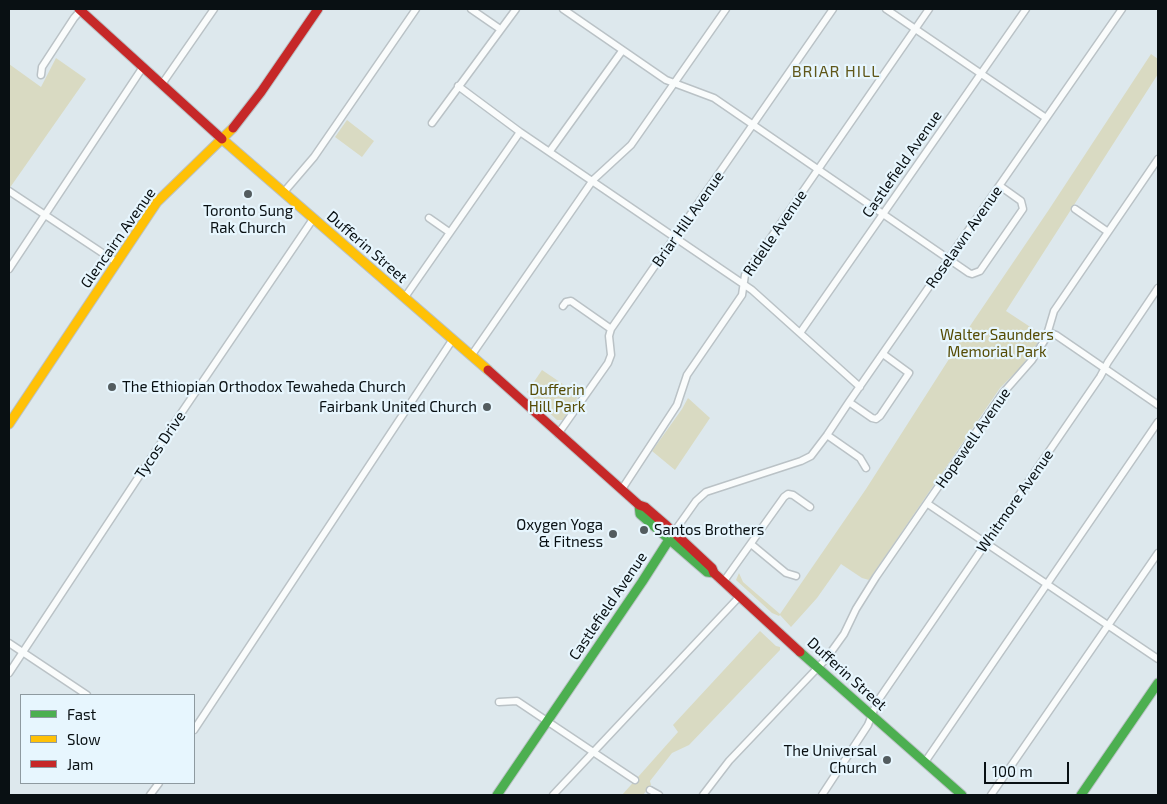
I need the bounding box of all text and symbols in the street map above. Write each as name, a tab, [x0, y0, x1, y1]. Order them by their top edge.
district label: BRIAR HILL	[790, 62, 882, 82]
street label: Castlefield Avenue	[858, 107, 946, 221]
street label: Briar Hill Avenue	[648, 168, 728, 270]
street label: Roselawn Avenue	[922, 182, 1006, 292]
street label: Glencairn Avenue	[77, 184, 159, 292]
street label: Ridelle Avenue	[740, 186, 810, 280]
marker: Toronto Sung Rak Church	[242, 188, 254, 200]
place label: Toronto Sung Rak Church	[203, 202, 293, 237]
street label: Dufferin Street	[323, 207, 411, 287]
park label: Walter Saunders Memorial Park	[940, 326, 1054, 361]
place label: The Ethiopian Orthodox Tewaheda Church	[122, 378, 406, 396]
marker: The Ethiopian Orthodox Tewaheda Church	[106, 381, 118, 393]
park label: Dufferin Hill Park	[529, 381, 585, 416]
street label: Hopewell Avenue	[932, 384, 1014, 492]
place label: Fairbank United Church	[319, 398, 477, 416]
marker: Fairbank United Church	[481, 401, 493, 413]
street label: Tycos Drive	[131, 408, 189, 482]
street label: Whitmore Avenue	[973, 446, 1057, 556]
place label: Oxygen Yoga & Fitness	[516, 516, 603, 551]
place label: Santos Brothers	[654, 521, 764, 539]
marker: Santos Brothers	[638, 524, 650, 536]
marker: Oxygen Yoga & Fitness	[607, 528, 619, 540]
street label: Castlefield Avenue	[565, 549, 651, 663]
street label: Dufferin Street	[804, 634, 890, 714]
legend	[20, 694, 195, 784]
text: Fast	[67, 705, 96, 723]
text: Slow	[67, 730, 101, 748]
place label: The Universal Church	[784, 742, 877, 777]
scale bar	[987, 752, 1072, 784]
marker: The Universal Church	[881, 754, 893, 766]
text: Jam	[67, 755, 93, 773]
text: 100 m	[992, 762, 1033, 780]

